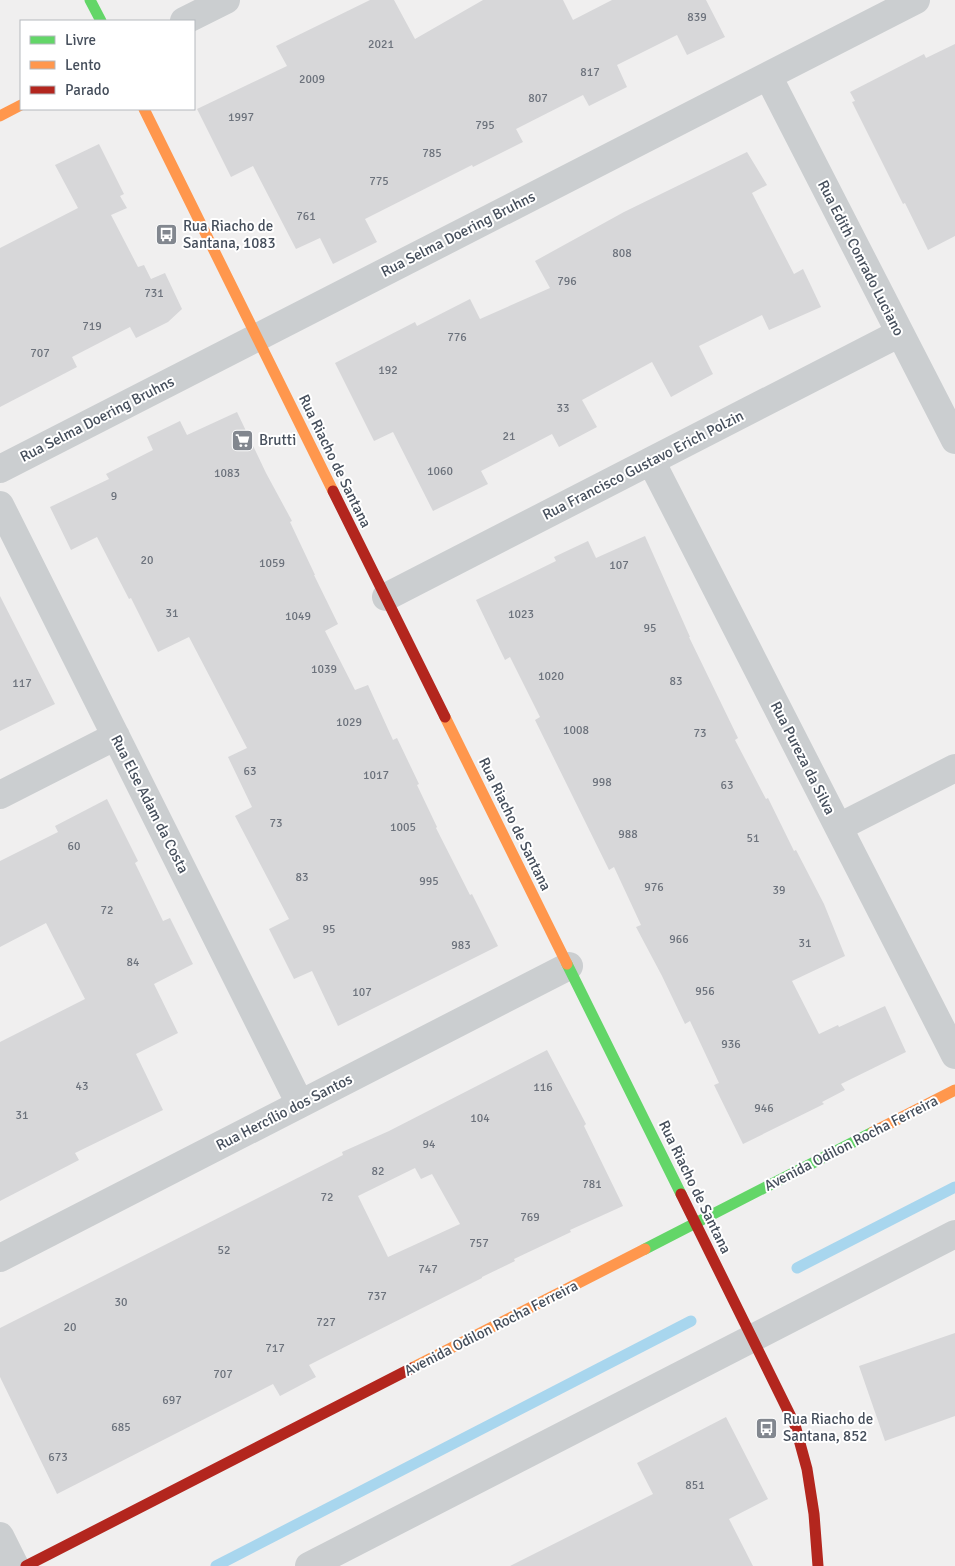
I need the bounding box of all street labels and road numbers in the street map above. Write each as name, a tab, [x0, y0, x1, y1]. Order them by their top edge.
street label: Rua Edith Conrado Luciano	[814, 177, 908, 339]
street label: Rua Selma Doering Bruhns	[378, 187, 538, 281]
street label: Rua Selma Doering Bruhns	[17, 372, 177, 466]
street label: Rua Riacho de Santana	[295, 391, 375, 531]
street label: Rua Francisco Gustavo Erich Polzin	[539, 406, 747, 524]
street label: Rua Pureza da Silva	[767, 698, 839, 818]
street label: Rua Else Adam da Costa	[107, 732, 193, 876]
street label: Rua Riacho de Santana	[475, 754, 555, 894]
street label: Rua Hercílio dos Santos	[213, 1070, 356, 1154]
street label: Avenida Odilon Rocha Ferreira	[761, 1091, 941, 1195]
street label: Rua Riacho de Santana	[655, 1117, 735, 1257]
street label: Avenida Odilon Rocha Ferreira	[401, 1276, 581, 1380]

